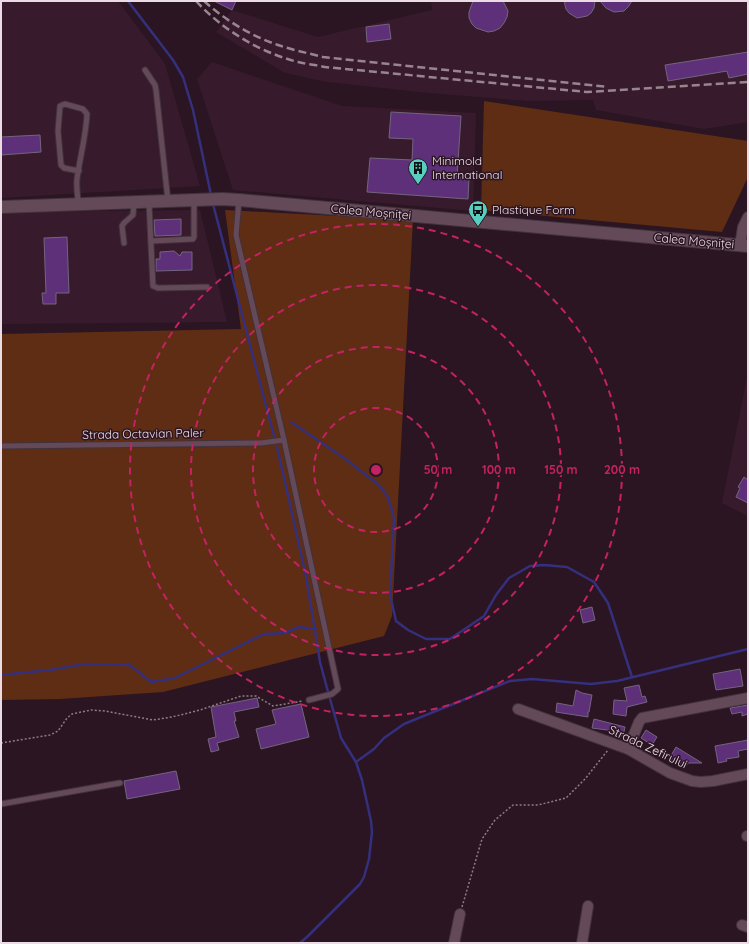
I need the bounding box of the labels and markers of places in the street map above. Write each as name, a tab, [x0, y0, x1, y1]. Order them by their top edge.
place label: Minimold International	[432, 153, 502, 182]
building icon: Minimold International	[407, 157, 429, 185]
bus stop icon: Plastique Form	[467, 199, 489, 227]
place label: Plastique Form	[492, 202, 575, 217]
centre of rings	[369, 463, 383, 477]

